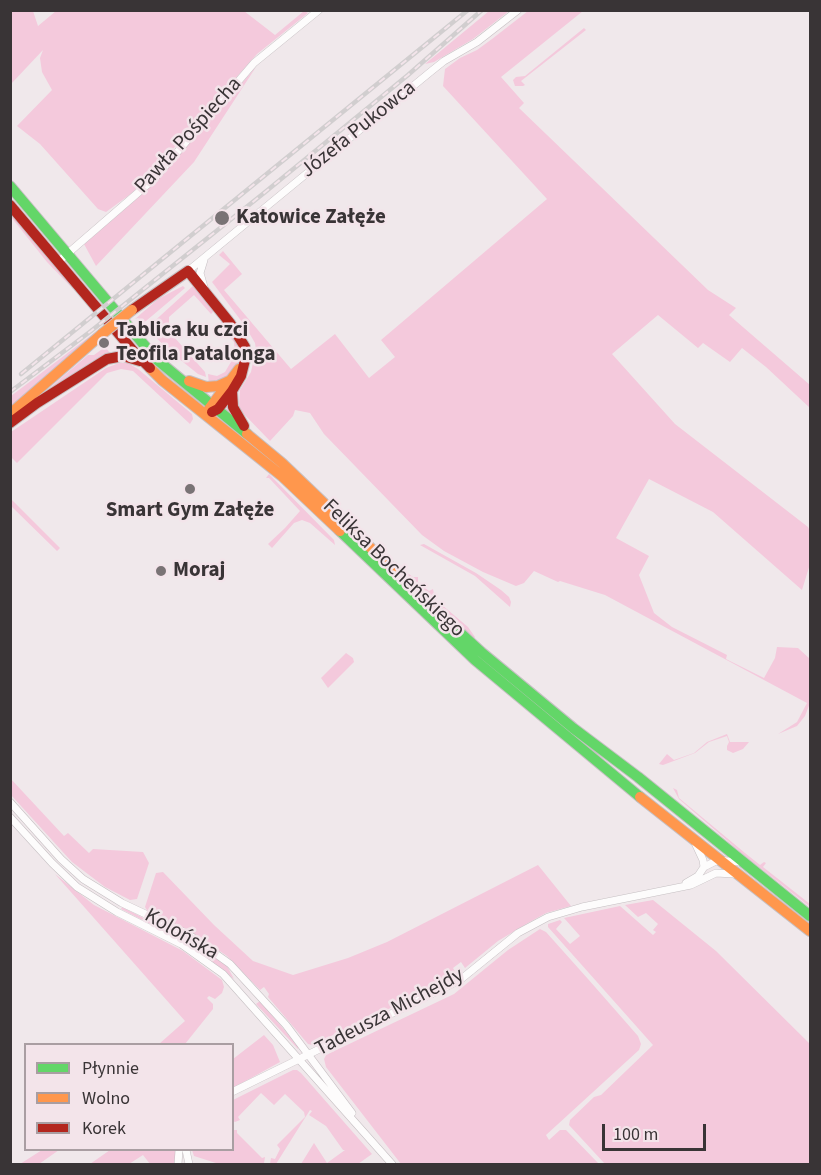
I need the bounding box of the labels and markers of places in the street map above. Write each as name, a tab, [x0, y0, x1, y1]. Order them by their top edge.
place label: Katowice Załęże	[236, 205, 386, 231]
marker: Katowice Załęże	[213, 209, 231, 227]
place label: Tablica ku czci Teofila Patalonga	[116, 318, 275, 368]
marker: Tablica ku czci Teofila Patalonga	[97, 336, 111, 350]
marker: Smart Gym Załęże	[183, 482, 197, 496]
place label: Smart Gym Załęże	[106, 498, 274, 524]
place label: Moraj	[173, 558, 225, 584]
marker: Moraj	[154, 564, 168, 578]

